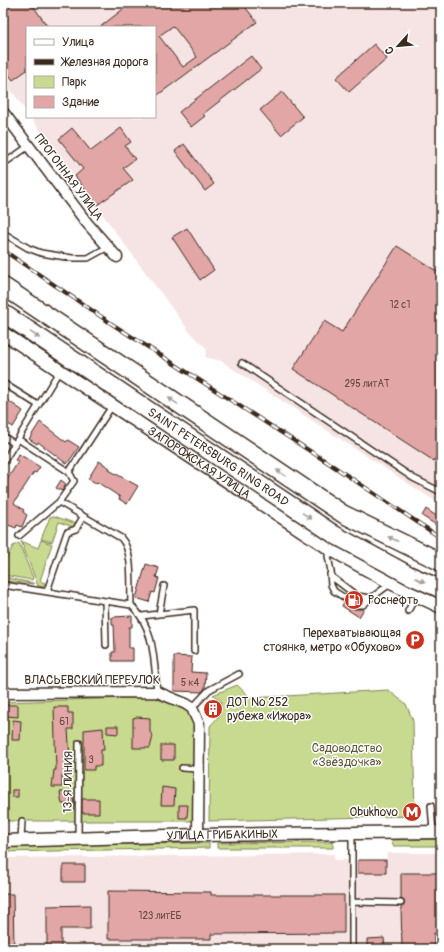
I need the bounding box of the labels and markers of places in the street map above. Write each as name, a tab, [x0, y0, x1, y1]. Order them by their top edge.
fuel station icon: Роснефть	[343, 589, 365, 611]
place label: Роснефть	[368, 593, 418, 608]
place label: Перехватывающая стоянка, метро «Обухово»	[263, 626, 401, 655]
parking icon: Перехватывающая стоянка, метро «Обухово»	[404, 629, 426, 651]
place label: ДОТ № 252 рубежа «Ижора»	[226, 695, 311, 724]
building icon: ДОТ № 252 рубежа «Ижора»	[202, 698, 224, 720]
metro station icon: Obukhovo	[401, 801, 423, 823]
place label: Obukhovo	[350, 805, 399, 820]

